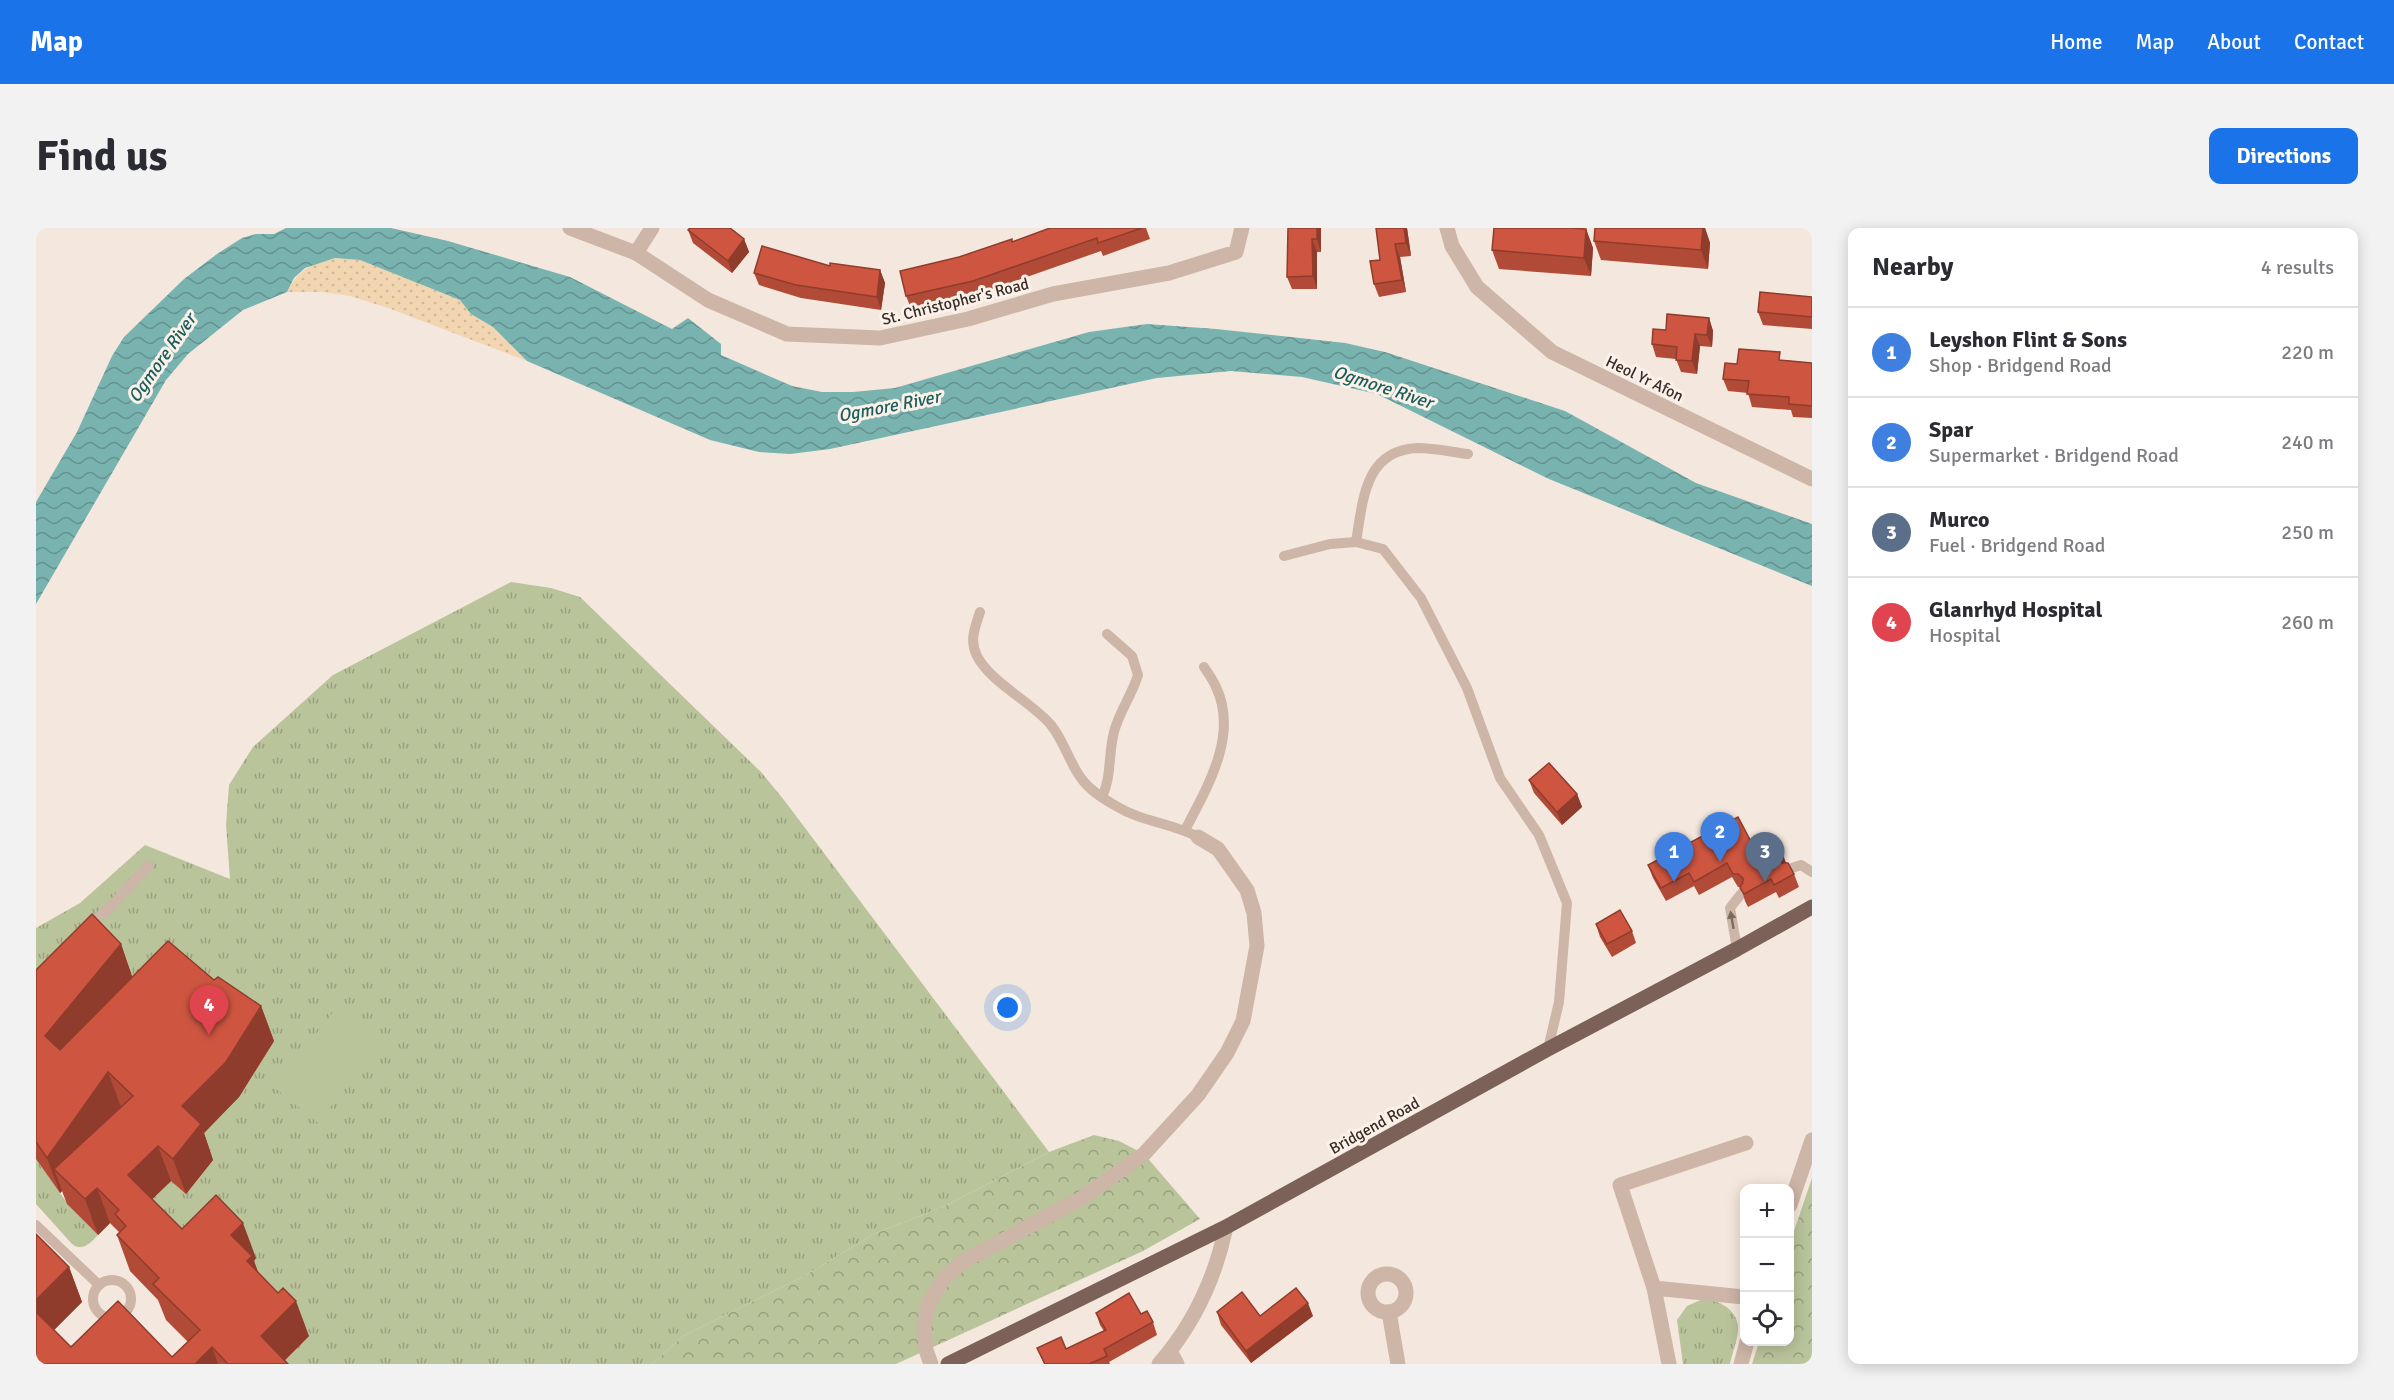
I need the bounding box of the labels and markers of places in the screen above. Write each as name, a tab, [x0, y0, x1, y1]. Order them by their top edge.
pin: 2	[1700, 812, 1740, 862]
pin: 1	[1654, 832, 1694, 882]
pin: 3	[1746, 832, 1784, 882]
pin: 4	[190, 986, 228, 1035]

